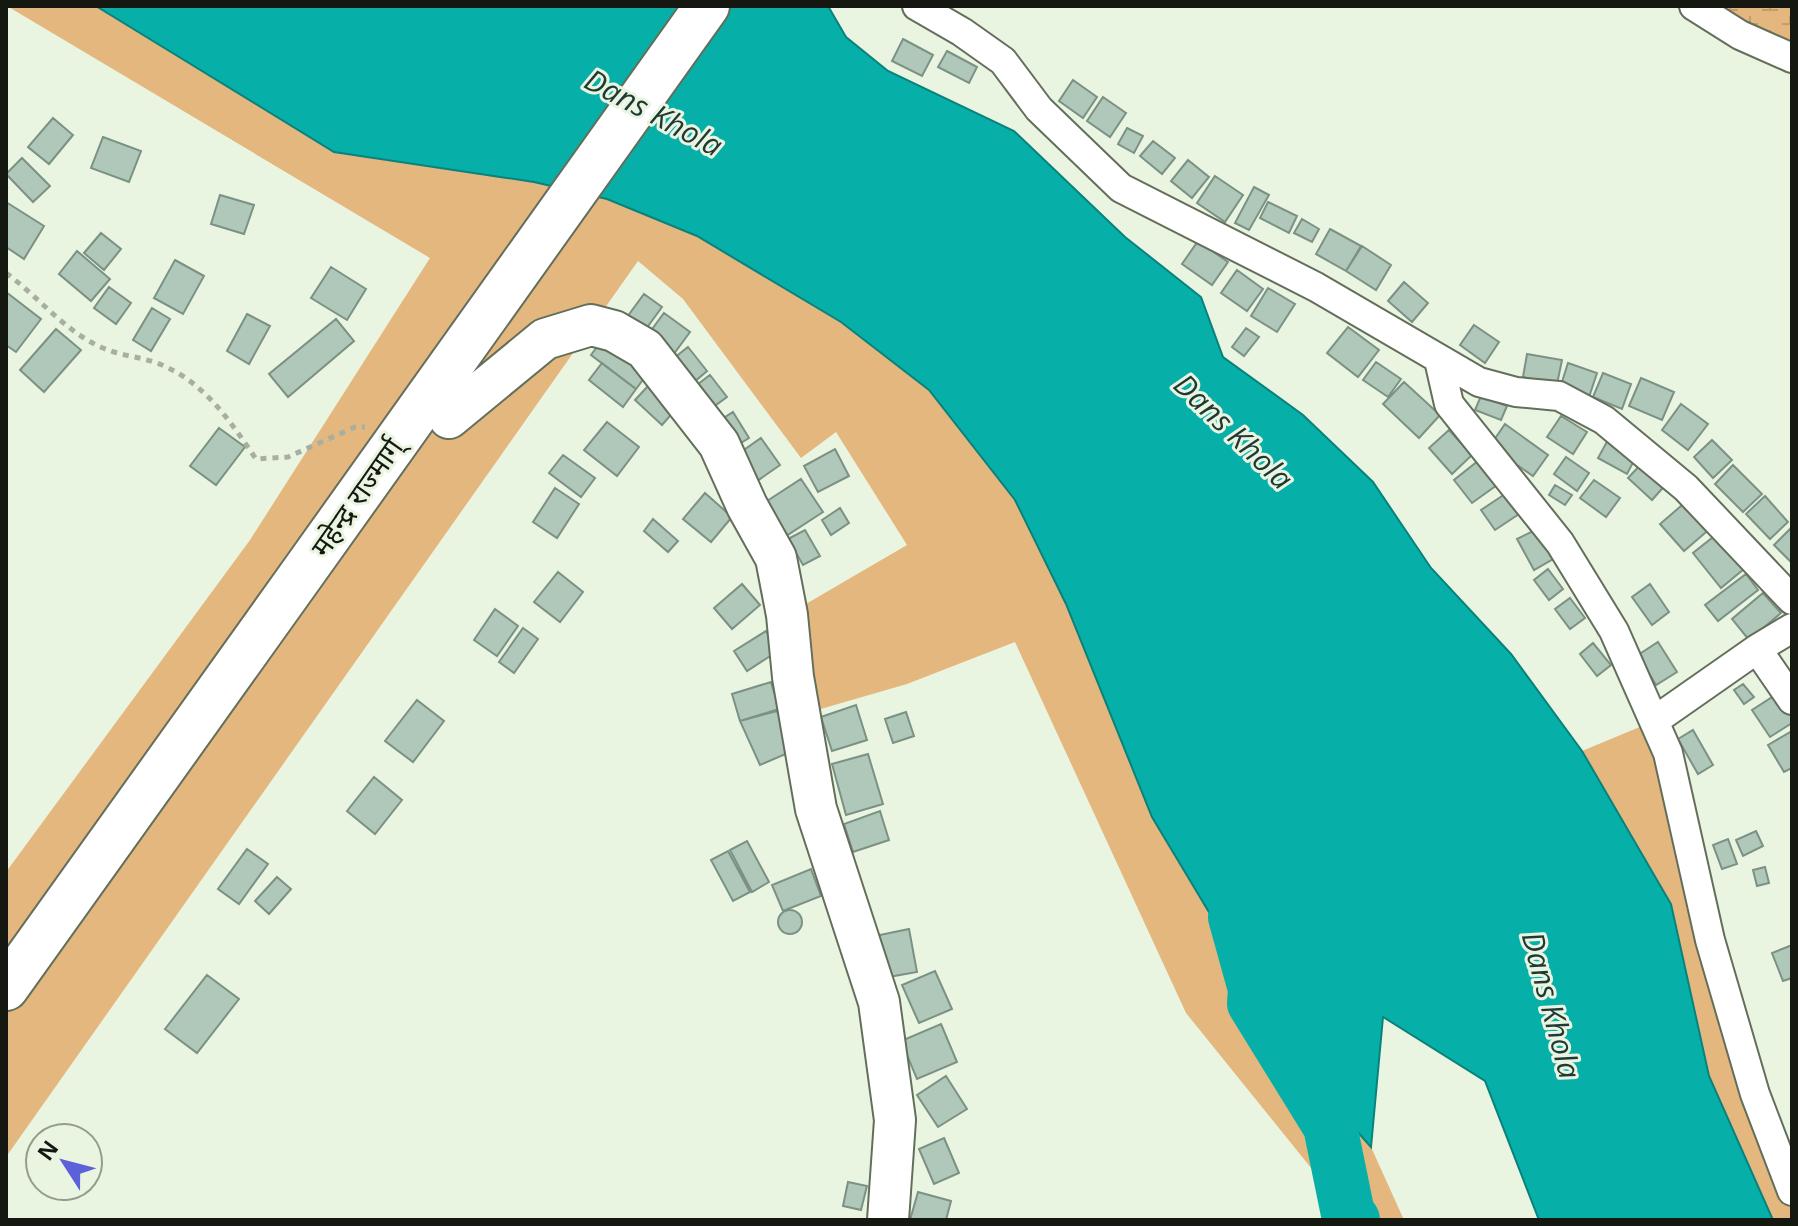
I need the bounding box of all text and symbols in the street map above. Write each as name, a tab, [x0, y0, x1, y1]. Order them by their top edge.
water label: Dans Khola	[578, 59, 730, 165]
water label: Dans Khola	[1166, 364, 1302, 498]
street label: महेन्द्र राज्मार्ग्	[301, 427, 413, 564]
water label: Dans Khola	[1513, 927, 1591, 1083]
north arrow	[24, 1122, 104, 1202]
text: N	[30, 1134, 64, 1166]

